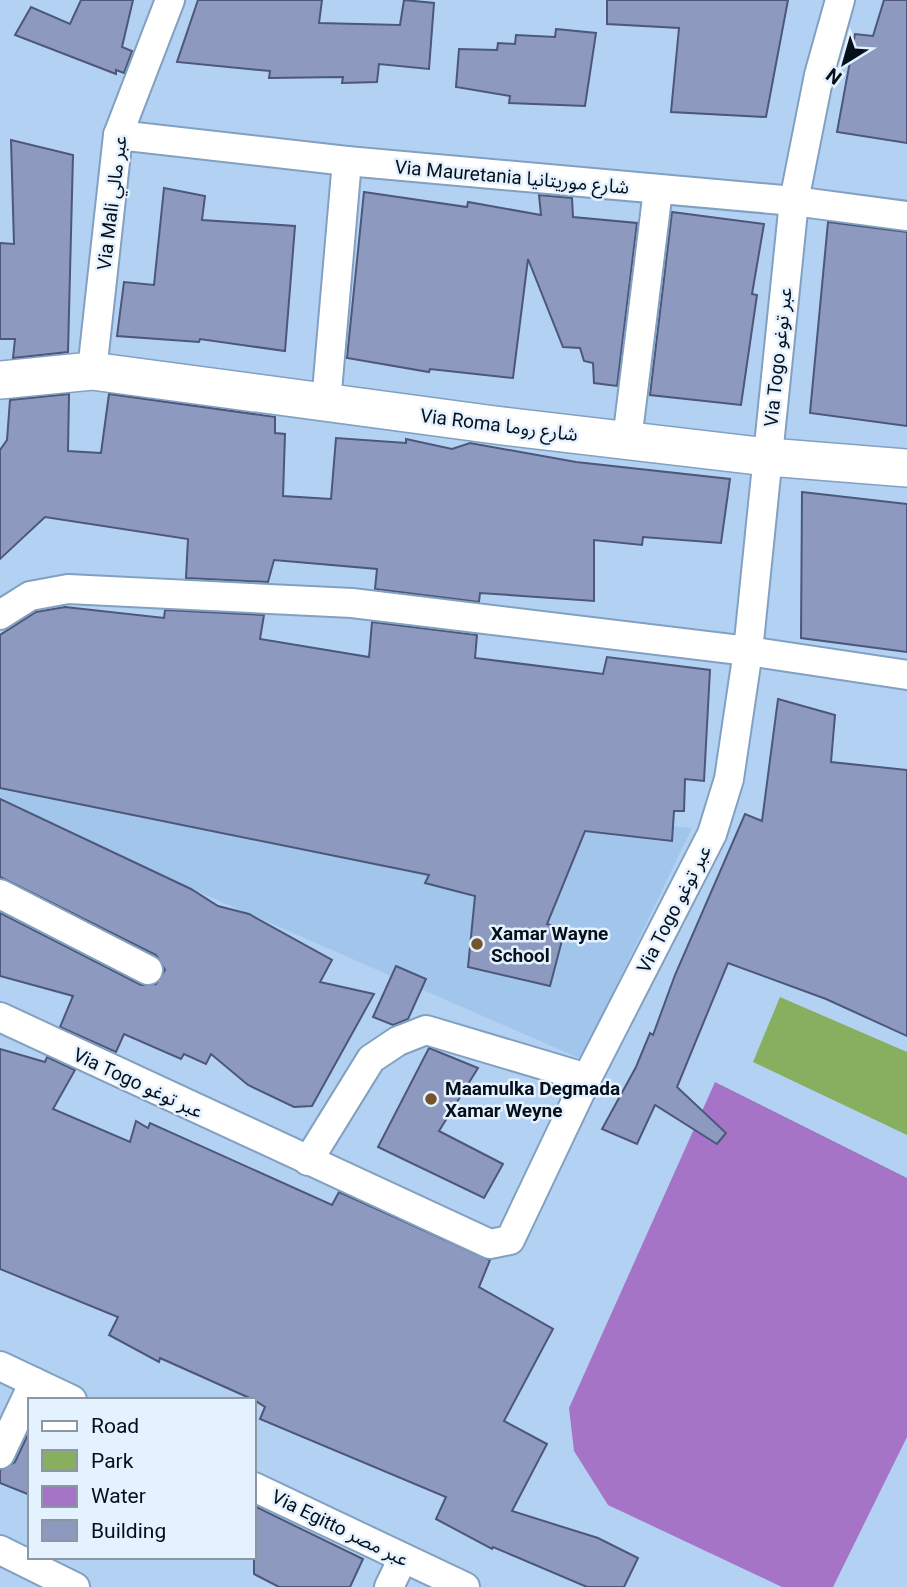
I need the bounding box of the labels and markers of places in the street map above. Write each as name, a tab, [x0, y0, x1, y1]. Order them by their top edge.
place label: Xamar Wayne School	[491, 922, 608, 967]
marker: Xamar Wayne School	[469, 936, 485, 952]
place label: Maamulka Degmada Xamar Weyne	[445, 1077, 620, 1122]
marker: Maamulka Degmada Xamar Weyne	[423, 1091, 439, 1107]

